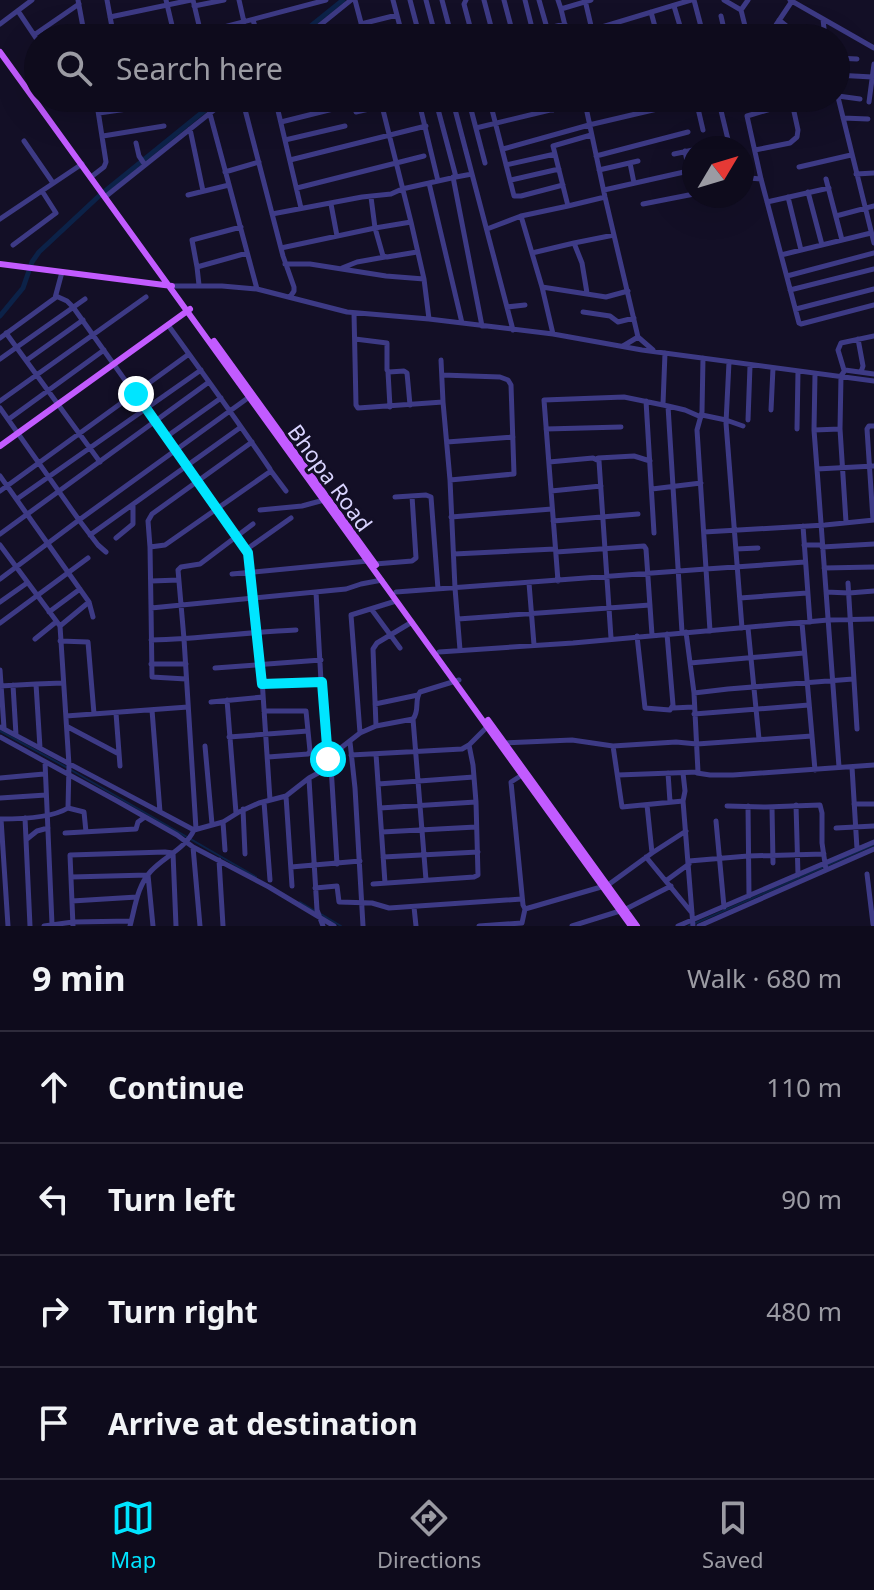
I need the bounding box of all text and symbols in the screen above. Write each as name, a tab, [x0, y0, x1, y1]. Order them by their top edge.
search box	[24, 24, 850, 112]
icon: search	[52, 46, 96, 90]
text: Search here	[116, 48, 283, 89]
north arrow	[682, 136, 754, 208]
route end	[118, 376, 154, 412]
street label: Bhopa Road	[282, 418, 380, 537]
route start	[310, 741, 346, 777]
text: 9 min	[32, 955, 126, 1001]
text: Walk · 680 m	[687, 960, 842, 996]
icon: ahead	[32, 1065, 76, 1109]
text: Continue	[108, 1067, 244, 1108]
text: 110 m	[766, 1069, 842, 1105]
icon: left	[32, 1177, 76, 1221]
text: Turn left	[108, 1179, 236, 1220]
text: 90 m	[781, 1181, 842, 1217]
icon: right	[32, 1289, 76, 1333]
text: Turn right	[108, 1291, 258, 1332]
text: 480 m	[766, 1293, 842, 1329]
icon: arrive	[32, 1401, 76, 1445]
text: Arrive at destination	[108, 1403, 418, 1444]
tab: Map	[110, 1496, 156, 1574]
tab: Directions	[377, 1496, 481, 1574]
tab: Saved	[702, 1496, 764, 1574]

